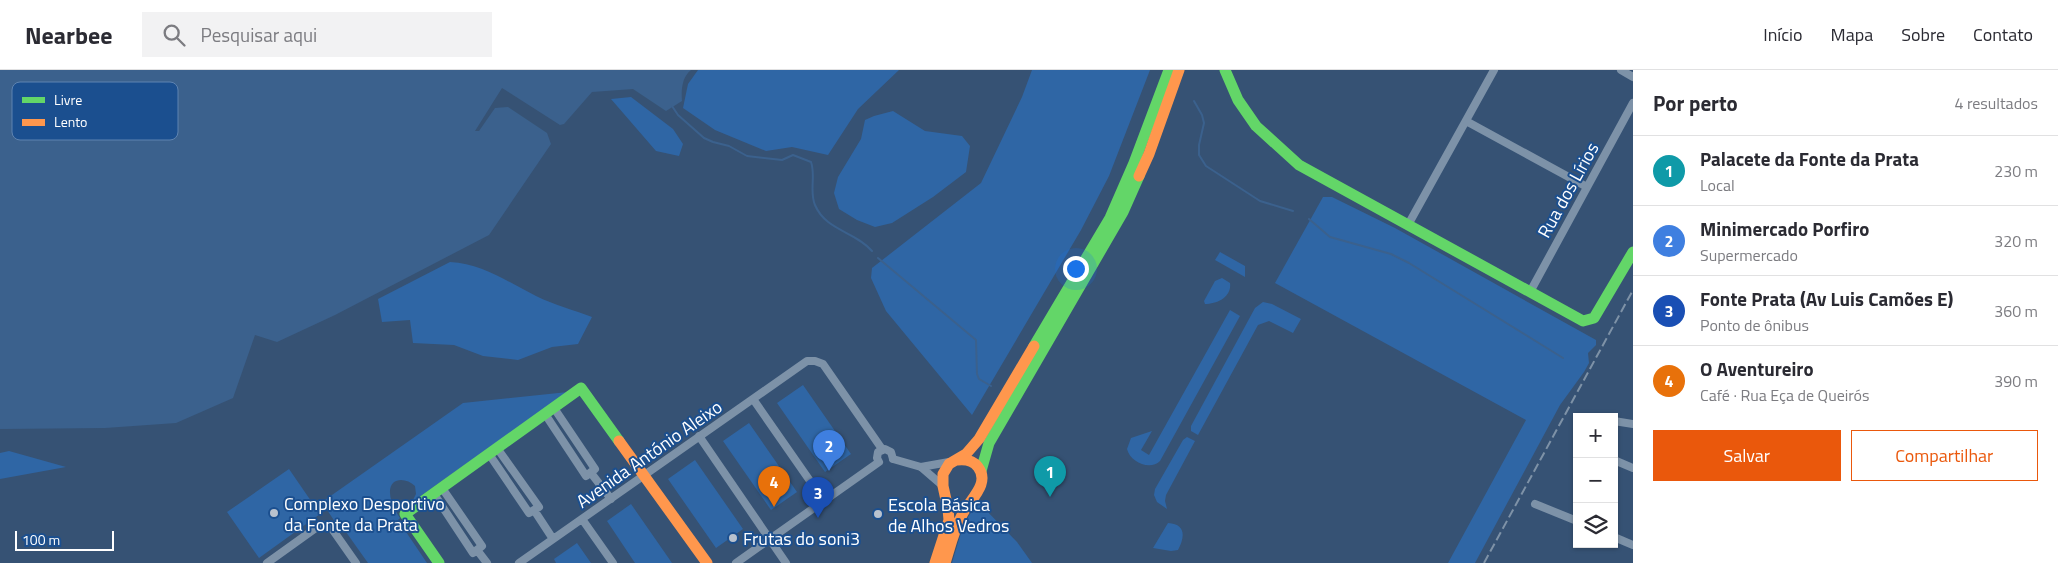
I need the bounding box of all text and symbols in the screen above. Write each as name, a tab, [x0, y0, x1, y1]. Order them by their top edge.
search box	[142, 12, 492, 57]
text: Nearbee	[25, 17, 112, 53]
text: Pesquisar aqui	[200, 20, 317, 49]
icon: search	[160, 21, 188, 49]
text: Início	[1763, 21, 1803, 48]
text: Mapa	[1831, 21, 1873, 48]
text: Sobre	[1901, 21, 1945, 48]
text: Contato	[1973, 21, 2033, 48]
legend	[12, 82, 178, 140]
text: Por perto	[1653, 87, 1738, 119]
text: Livre	[54, 89, 82, 110]
text: 4 resultados	[1954, 91, 2038, 115]
text: Lento	[54, 111, 88, 132]
street label: Rua dos Lírios	[1531, 137, 1605, 243]
text: Palacete da Fonte da Prata	[1700, 144, 1919, 173]
text: 1	[1665, 159, 1673, 183]
text: 230 m	[1994, 159, 2038, 183]
text: Local	[1700, 173, 1735, 197]
text: Minimercado Porfiro	[1700, 214, 1869, 243]
text: 2	[1665, 229, 1673, 253]
text: 320 m	[1994, 229, 2038, 253]
text: Supermercado	[1700, 243, 1798, 267]
your location	[1063, 256, 1089, 282]
text: Fonte Prata (Av Luis Camões E)	[1700, 284, 1953, 313]
text: 3	[1665, 299, 1673, 323]
text: 360 m	[1994, 299, 2038, 323]
text: Ponto de ônibus	[1700, 313, 1809, 337]
text: O Aventureiro	[1700, 354, 1814, 383]
text: 4	[1665, 369, 1673, 393]
text: 390 m	[1994, 369, 2038, 393]
text: Café · Rua Eça de Queirós	[1700, 383, 1870, 407]
street label: Avenida António Aleixo	[571, 393, 727, 515]
map controls	[1573, 413, 1618, 548]
button: +	[1573, 413, 1618, 458]
pin: 2	[813, 430, 845, 471]
button: Salvar	[1653, 430, 1841, 481]
button: Compartilhar	[1851, 430, 2038, 481]
pin: 1	[1034, 456, 1066, 497]
button: −	[1573, 458, 1618, 503]
pin: 4	[758, 466, 790, 507]
pin: 3	[802, 477, 834, 518]
place label: Complexo Desportivo da Fonte da Prata	[284, 490, 445, 538]
place label: Escola Básica de Alhos Vedros	[888, 491, 1009, 539]
button: layers	[1573, 503, 1618, 548]
marker: Complexo Desportivo da Fonte da Prata	[268, 507, 280, 519]
marker: Escola Básica de Alhos Vedros	[872, 508, 884, 520]
place label: Frutas do soni3	[743, 525, 860, 552]
scale bar	[15, 528, 114, 551]
text: 100 m	[22, 529, 60, 550]
marker: Frutas do soni3	[727, 532, 739, 544]

